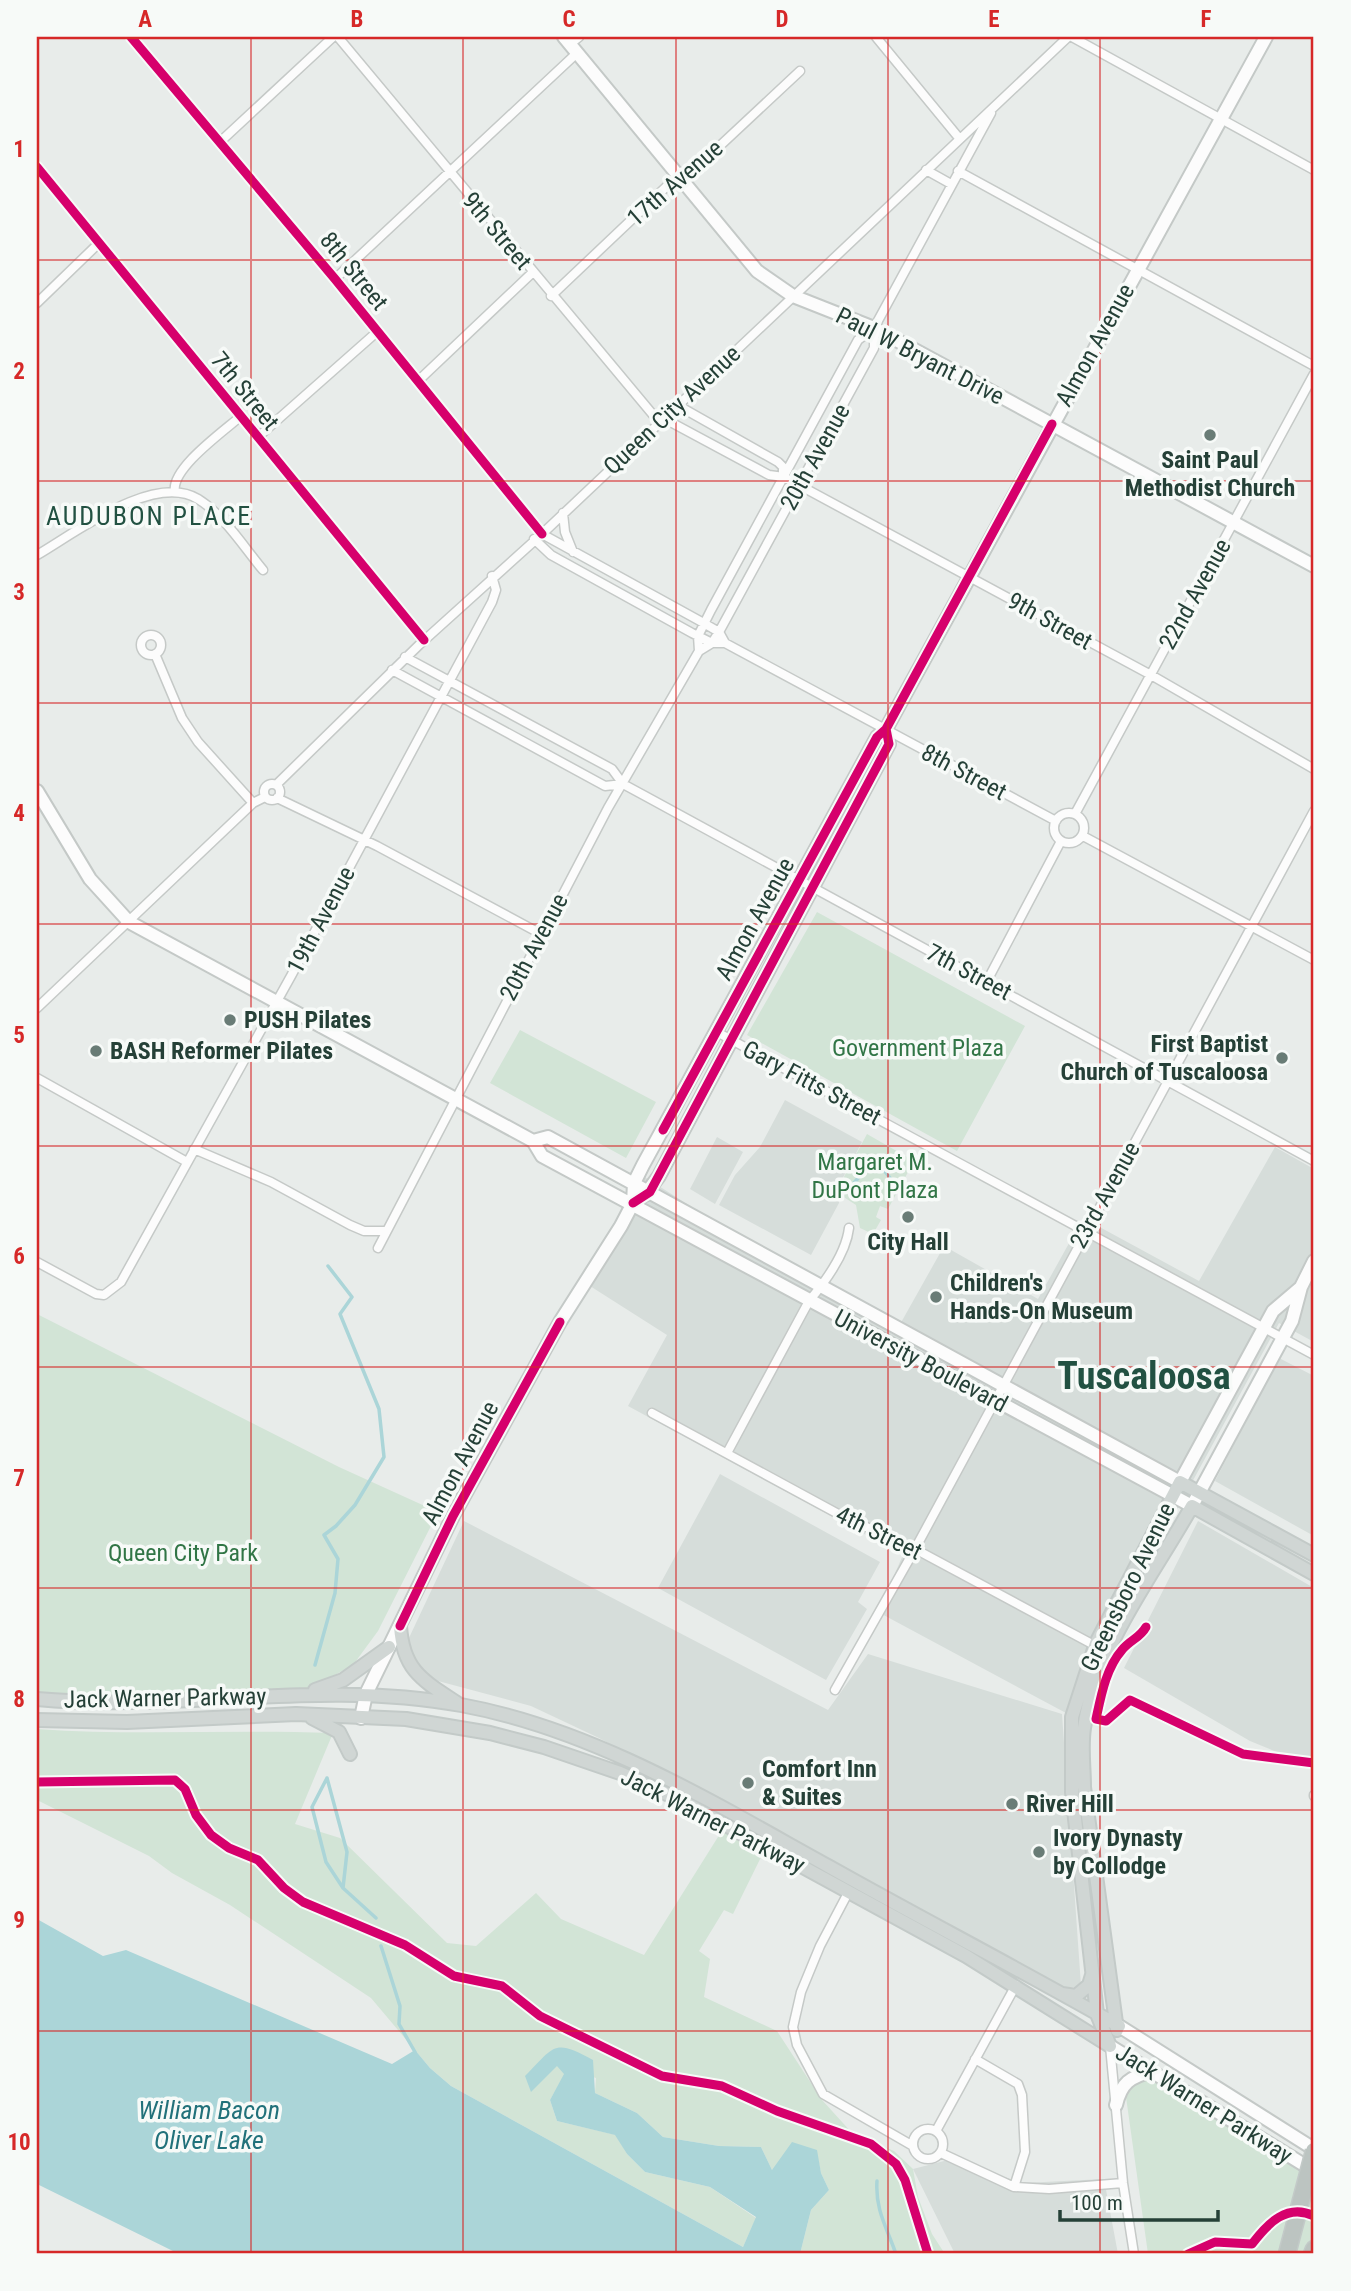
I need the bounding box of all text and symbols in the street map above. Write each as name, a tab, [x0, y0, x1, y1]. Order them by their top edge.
text: A	[138, 6, 152, 33]
text: B	[351, 6, 363, 33]
text: C	[562, 6, 576, 33]
text: D	[776, 6, 789, 33]
text: E	[988, 6, 1000, 33]
text: F	[1201, 6, 1212, 33]
street label: 17th Avenue	[622, 134, 728, 232]
text: 1	[13, 136, 25, 163]
street label: 9th Street	[457, 187, 537, 275]
street label: 8th Street	[314, 226, 394, 316]
street label: Almon Avenue	[1050, 279, 1140, 411]
street label: Paul W Bryant Drive	[831, 301, 1009, 411]
street label: Queen City Avenue	[598, 340, 746, 480]
street label: 7th Street	[205, 346, 285, 436]
text: 2	[13, 358, 25, 385]
street label: 20th Avenue	[774, 399, 856, 515]
marker: Saint Paul Methodist Church	[1202, 427, 1218, 443]
place label: Saint Paul Methodist Church	[1125, 446, 1295, 502]
district label: AUDUBON PLACE	[46, 501, 252, 531]
street label: 22nd Avenue	[1153, 534, 1237, 654]
text: 3	[13, 579, 25, 606]
street label: 9th Street	[1003, 586, 1097, 656]
street label: 8th Street	[917, 738, 1011, 806]
text: 4	[13, 800, 25, 827]
street label: Almon Avenue	[710, 853, 800, 985]
street label: 19th Avenue	[281, 862, 361, 978]
street label: 20th Avenue	[494, 889, 574, 1005]
street label: 7th Street	[922, 938, 1016, 1006]
place label: PUSH Pilates	[244, 1006, 371, 1034]
marker: PUSH Pilates	[222, 1012, 238, 1028]
text: 5	[13, 1022, 25, 1049]
place label: First Baptist Church of Tuscaloosa	[1061, 1030, 1268, 1086]
park label: Government Plaza	[832, 1034, 1004, 1062]
street label: Gary Fitts Street	[738, 1035, 886, 1131]
place label: BASH Reformer Pilates	[110, 1037, 333, 1065]
marker: BASH Reformer Pilates	[88, 1043, 104, 1059]
marker: First Baptist Church of Tuscaloosa	[1274, 1050, 1290, 1066]
street label: 23rd Avenue	[1064, 1137, 1146, 1253]
park label: Margaret M. DuPont Plaza	[811, 1148, 939, 1204]
marker: City Hall	[900, 1209, 916, 1225]
place label: City Hall	[867, 1228, 949, 1256]
text: 6	[13, 1243, 25, 1270]
place label: Children's Hands-On Museum	[950, 1269, 1133, 1325]
marker: Children's Hands-On Museum	[928, 1289, 944, 1305]
street label: University Boulevard	[830, 1304, 1012, 1418]
district label: Tuscaloosa	[1057, 1354, 1231, 1398]
street label: Almon Avenue	[416, 1397, 504, 1529]
text: 7	[13, 1465, 25, 1492]
street label: Greensboro Avenue	[1075, 1498, 1181, 1676]
street label: 4th Street	[831, 1500, 927, 1566]
park label: Queen City Park	[108, 1539, 258, 1567]
street label: Jack Warner Parkway	[63, 1682, 267, 1714]
text: 8	[13, 1686, 25, 1713]
place label: Comfort Inn & Suites	[762, 1755, 877, 1811]
street label: Jack Warner Parkway	[616, 1763, 810, 1879]
marker: Comfort Inn & Suites	[740, 1775, 756, 1791]
place label: River Hill	[1026, 1790, 1114, 1818]
marker: River Hill	[1004, 1796, 1020, 1812]
place label: Ivory Dynasty by Collodge	[1053, 1824, 1183, 1880]
marker: Ivory Dynasty by Collodge	[1031, 1844, 1047, 1860]
text: 9	[13, 1907, 25, 1934]
street label: Jack Warner Parkway	[1111, 2038, 1297, 2170]
water label: William Bacon Oliver Lake	[138, 2095, 280, 2155]
text: 10	[7, 2129, 31, 2156]
scale bar	[1060, 2179, 1218, 2223]
text: 100 m	[1071, 2191, 1123, 2215]

